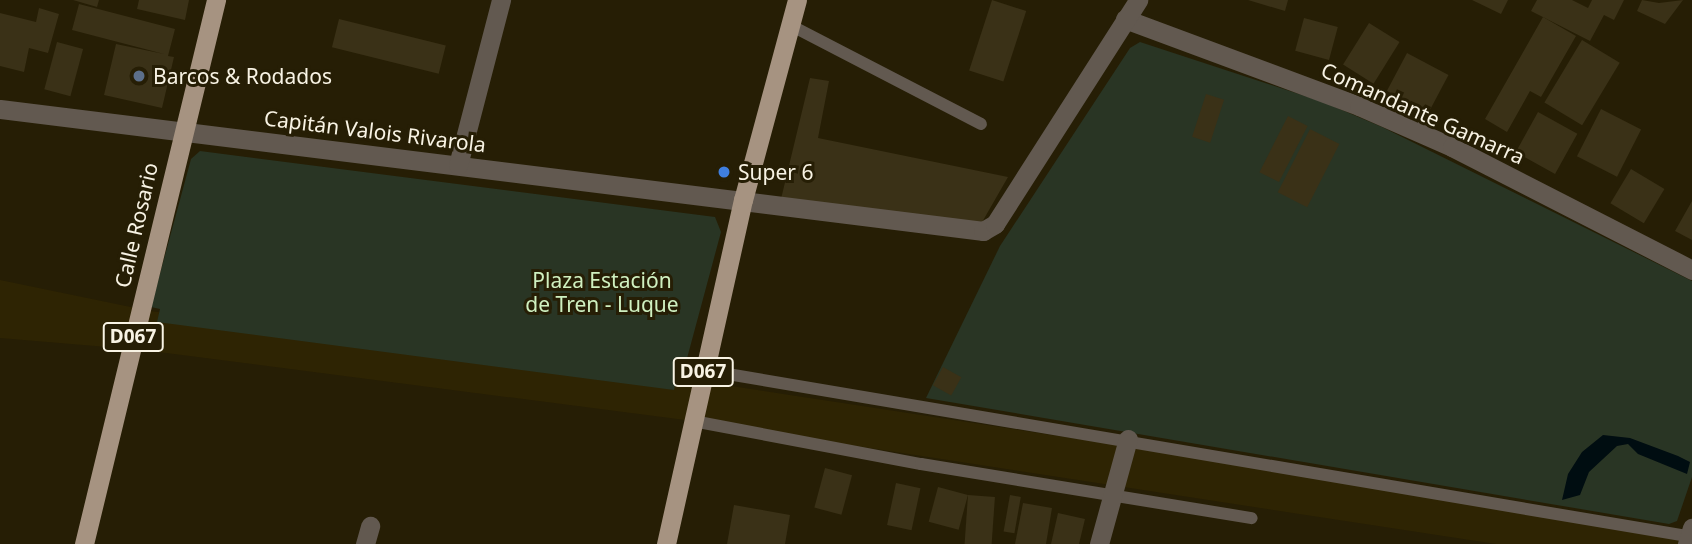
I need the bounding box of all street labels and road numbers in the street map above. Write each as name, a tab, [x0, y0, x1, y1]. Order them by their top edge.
street label: Comandante Gamarra	[1317, 57, 1529, 169]
street label: Capitán Valois Rivarola	[263, 105, 487, 157]
street label: Calle Rosario	[109, 160, 163, 290]
road number: D067	[102, 322, 164, 352]
road number: D067	[672, 356, 734, 388]

